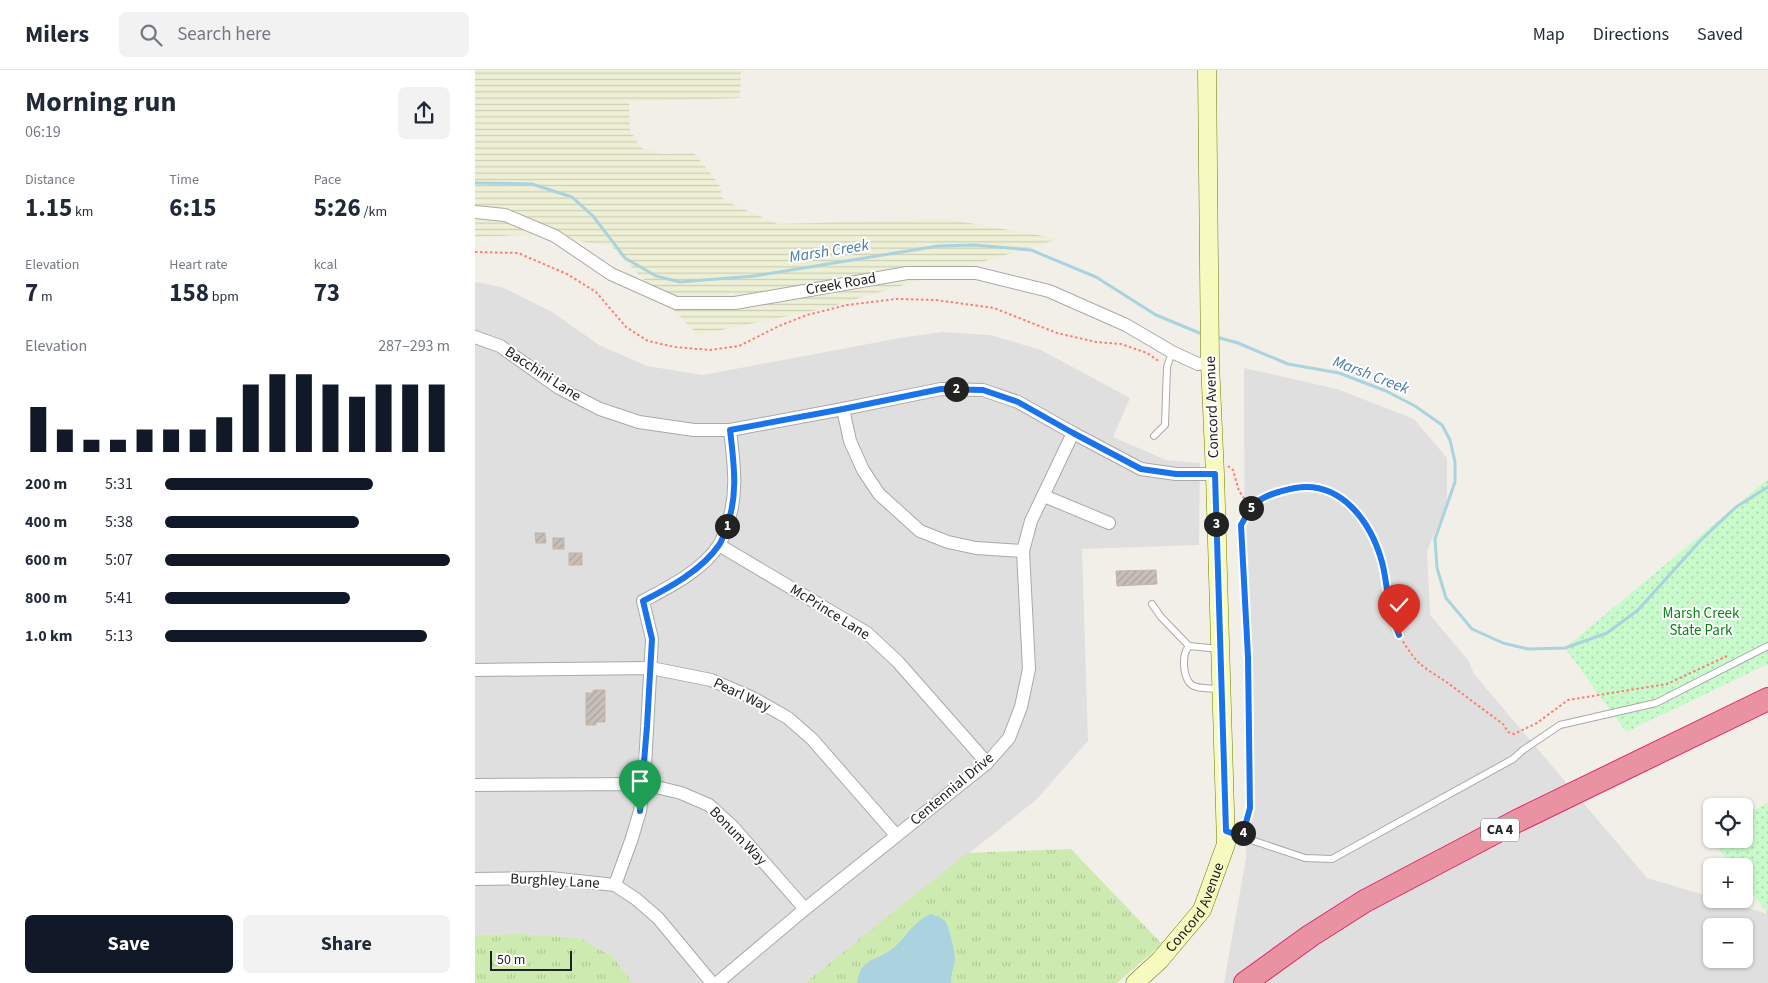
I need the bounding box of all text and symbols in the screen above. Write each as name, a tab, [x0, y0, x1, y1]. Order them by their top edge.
search box	[119, 12, 469, 57]
text: Milers	[25, 17, 89, 52]
icon: search	[137, 21, 165, 49]
text: Search here	[177, 21, 271, 48]
text: Map	[1533, 22, 1565, 47]
text: Directions	[1593, 22, 1669, 47]
text: Saved	[1697, 22, 1743, 47]
text: Morning run	[25, 82, 176, 122]
button: share	[398, 87, 450, 139]
text: 06:19	[25, 121, 61, 143]
text: Distance	[25, 170, 75, 190]
text: Time	[169, 170, 199, 190]
text: Pace	[314, 170, 341, 190]
text: 1.15	[25, 190, 72, 226]
text: 6:15	[169, 190, 216, 226]
text: 5:26	[314, 190, 361, 226]
text: km	[72, 202, 93, 222]
text: /km	[361, 202, 387, 222]
water label: Marsh Creek	[788, 234, 871, 268]
text: Elevation	[25, 255, 80, 275]
text: Heart rate	[169, 255, 228, 275]
text: kcal	[314, 255, 337, 275]
street label: Creek Road	[804, 267, 878, 301]
text: 7	[25, 275, 38, 311]
text: 158	[169, 275, 209, 311]
text: 73	[314, 275, 340, 311]
text: m	[38, 287, 53, 307]
text: bpm	[209, 287, 239, 307]
text: Elevation	[25, 335, 87, 357]
text: 287–293 m	[378, 335, 450, 357]
street label: Bacchini Lane	[501, 342, 585, 406]
water label: Marsh Creek	[1330, 350, 1413, 400]
street label: Concord Avenue	[1200, 356, 1224, 458]
pin: 2	[943, 376, 969, 402]
text: 2	[953, 379, 960, 399]
text: 200 m	[25, 473, 67, 495]
text: 5:31	[105, 473, 133, 495]
pin: 5	[1239, 496, 1263, 520]
text: 5	[1248, 498, 1255, 518]
text: 400 m	[25, 511, 67, 533]
text: 5:38	[105, 511, 133, 533]
pin: 3	[1203, 512, 1229, 536]
pin: 1	[715, 514, 739, 538]
text: 3	[1213, 514, 1220, 534]
text: 1	[724, 516, 731, 536]
text: 600 m	[25, 549, 67, 571]
text: 5:07	[105, 549, 133, 571]
street label: McPrince Lane	[786, 579, 874, 645]
pin	[1378, 584, 1420, 635]
text: 800 m	[25, 587, 67, 609]
text: 5:41	[105, 587, 133, 609]
icon: check	[1385, 591, 1413, 619]
park label: Marsh Creek State Park	[1663, 603, 1740, 641]
text: 1.0 km	[25, 625, 72, 647]
text: 5:13	[105, 625, 133, 647]
street label: Pearl Way	[710, 673, 774, 717]
street label: Centennial Drive	[906, 748, 998, 830]
pin	[619, 760, 661, 811]
icon: arrive	[626, 767, 654, 795]
map controls	[1703, 798, 1753, 968]
button: locate	[1703, 798, 1753, 848]
street label: Bonum Way	[704, 802, 772, 870]
road number: CA 4	[1481, 818, 1519, 842]
pin: 4	[1231, 820, 1255, 846]
text: 4	[1240, 823, 1247, 843]
button: +	[1703, 858, 1753, 908]
street label: Concord Avenue	[1160, 860, 1229, 957]
street label: Burghley Lane	[510, 868, 600, 894]
button: Save	[25, 915, 233, 973]
button: Share	[243, 915, 450, 973]
button: −	[1703, 918, 1753, 968]
scale bar	[490, 948, 573, 971]
text: 50 m	[497, 950, 525, 970]

